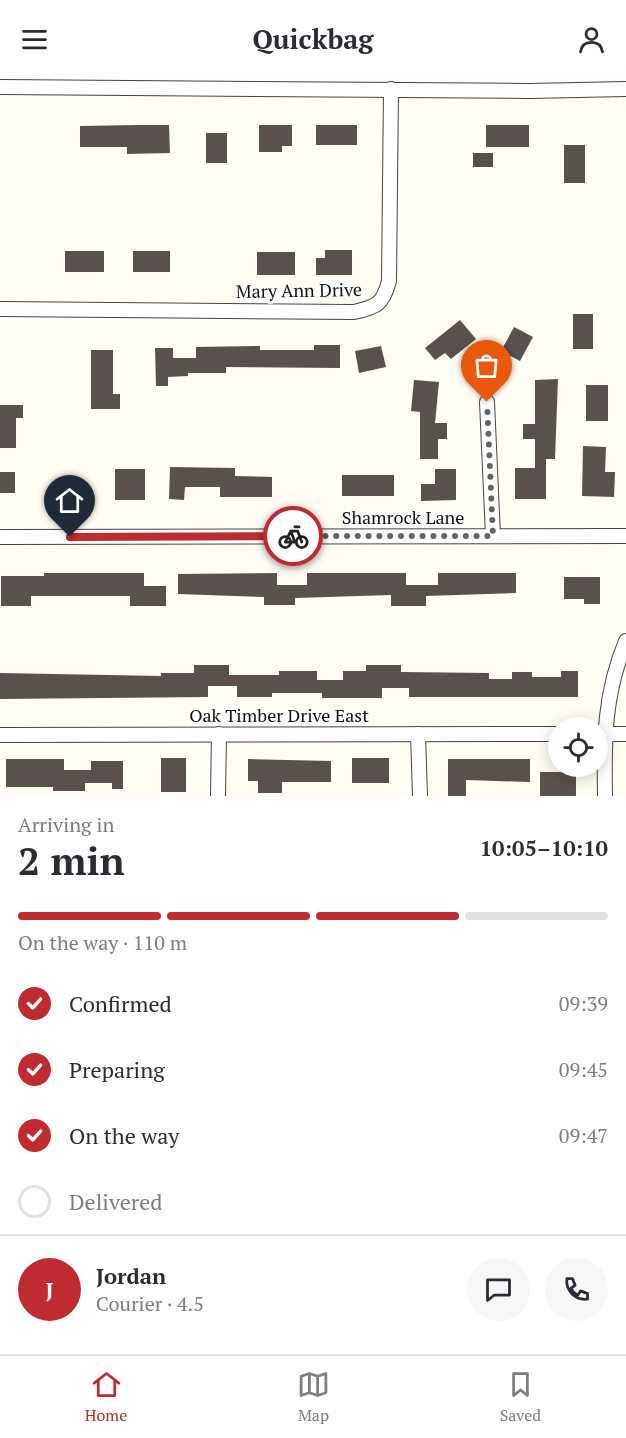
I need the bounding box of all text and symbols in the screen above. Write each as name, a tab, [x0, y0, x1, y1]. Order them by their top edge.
text: Quickbag	[252, 21, 374, 57]
icon: menu	[18, 23, 51, 56]
icon: person	[575, 23, 608, 56]
street label: Mary Ann Drive	[236, 277, 362, 303]
pin	[461, 340, 512, 402]
icon: bag	[470, 349, 503, 382]
pin	[44, 475, 95, 537]
icon: home	[53, 484, 86, 517]
street label: Shamrock Lane	[342, 505, 464, 529]
courier	[263, 506, 323, 566]
icon: bike	[277, 520, 310, 553]
street label: Oak Timber Drive East	[189, 703, 369, 727]
map controls	[548, 717, 608, 777]
button: locate	[548, 717, 608, 777]
text: Arriving in	[18, 811, 114, 838]
text: 10:05–10:10	[480, 833, 608, 862]
text: 2 min	[18, 834, 125, 886]
text: On the way · 110 m	[18, 929, 187, 956]
icon: check	[18, 987, 51, 1020]
text: Confirmed	[69, 989, 172, 1018]
text: 09:39	[559, 990, 608, 1017]
icon: check	[18, 1053, 51, 1086]
text: Preparing	[69, 1055, 165, 1084]
text: 09:45	[559, 1056, 608, 1083]
icon: check	[18, 1119, 51, 1152]
text: On the way	[69, 1121, 179, 1150]
text: 09:47	[559, 1122, 608, 1149]
text: Delivered	[69, 1187, 162, 1216]
button: chat	[467, 1258, 530, 1321]
button: phone	[545, 1258, 608, 1321]
text: Jordan	[96, 1261, 166, 1290]
text: J	[45, 1275, 54, 1304]
text: Courier · 4.5	[96, 1290, 204, 1317]
tab: Home	[85, 1368, 127, 1426]
tab: Map	[297, 1368, 330, 1426]
tab: Saved	[500, 1368, 541, 1426]

